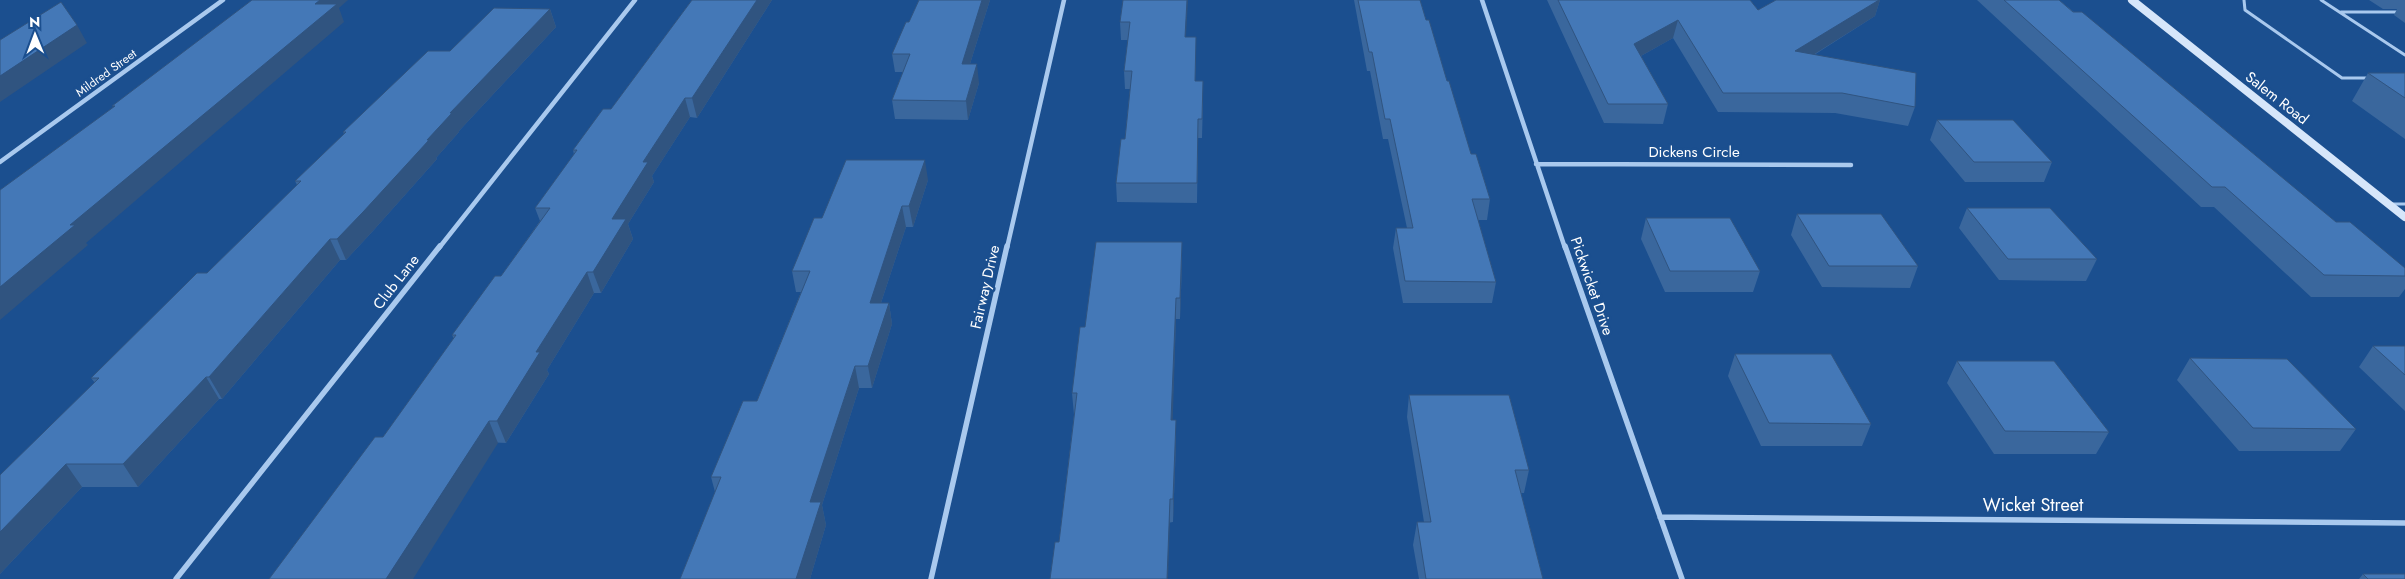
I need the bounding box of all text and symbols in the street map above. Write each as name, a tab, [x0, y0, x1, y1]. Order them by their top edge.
north arrow	[10, 10, 60, 60]
text: N	[29, 12, 41, 32]
street label: Mildred Street	[72, 45, 140, 101]
street label: Salem Road	[2241, 66, 2313, 130]
street label: Dickens Circle	[1648, 141, 1740, 163]
street label: Pickwicket Drive	[1565, 234, 1619, 338]
street label: Fairway Drive	[965, 243, 1005, 331]
street label: Club Lane	[368, 250, 425, 314]
street label: Wicket Street	[1983, 492, 2084, 518]

